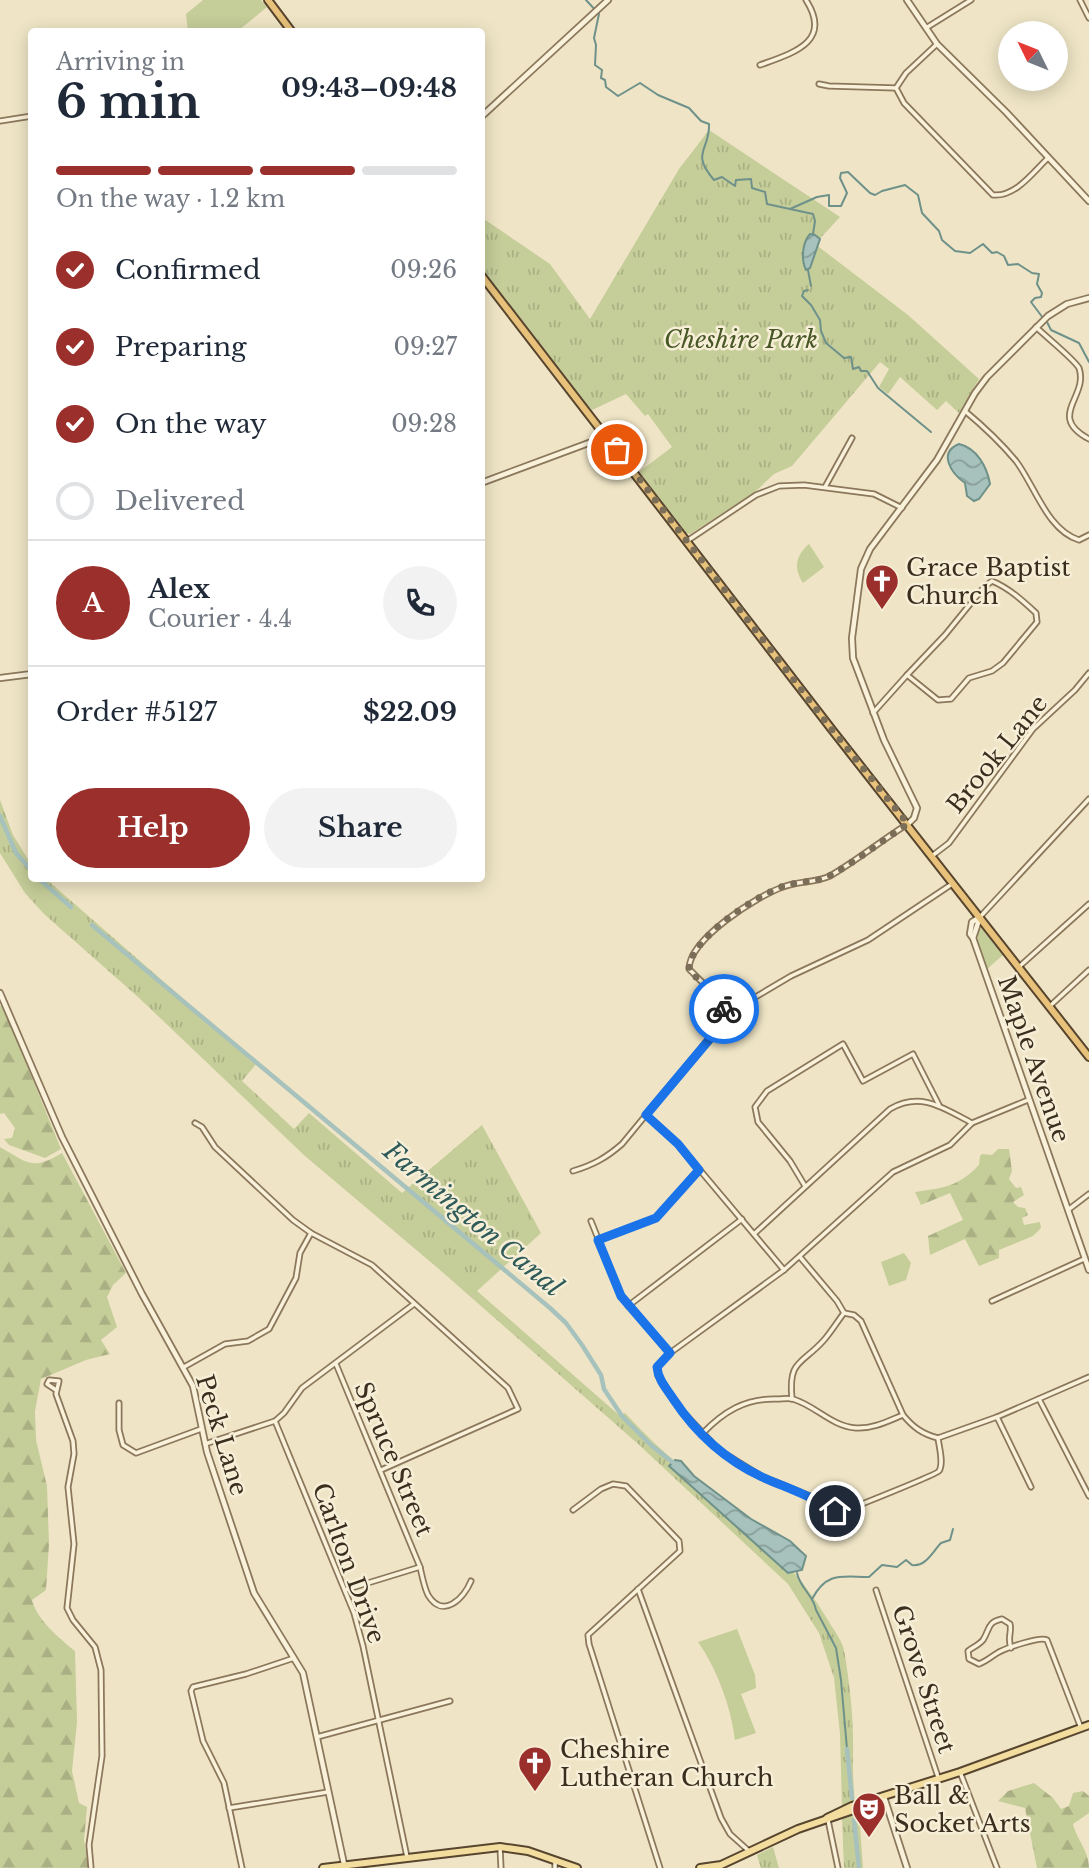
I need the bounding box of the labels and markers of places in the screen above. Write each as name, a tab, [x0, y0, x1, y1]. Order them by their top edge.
pin	[587, 420, 647, 480]
place label: Grace Baptist Church	[906, 553, 1070, 610]
church icon: Grace Baptist Church	[863, 562, 901, 611]
pin	[805, 1481, 865, 1541]
place label: Cheshire Lutheran Church	[560, 1735, 773, 1792]
church icon: Cheshire Lutheran Church	[516, 1744, 554, 1793]
place label: Ball & Socket Arts	[894, 1781, 1031, 1838]
theatre icon: Ball & Socket Arts	[850, 1790, 888, 1839]

